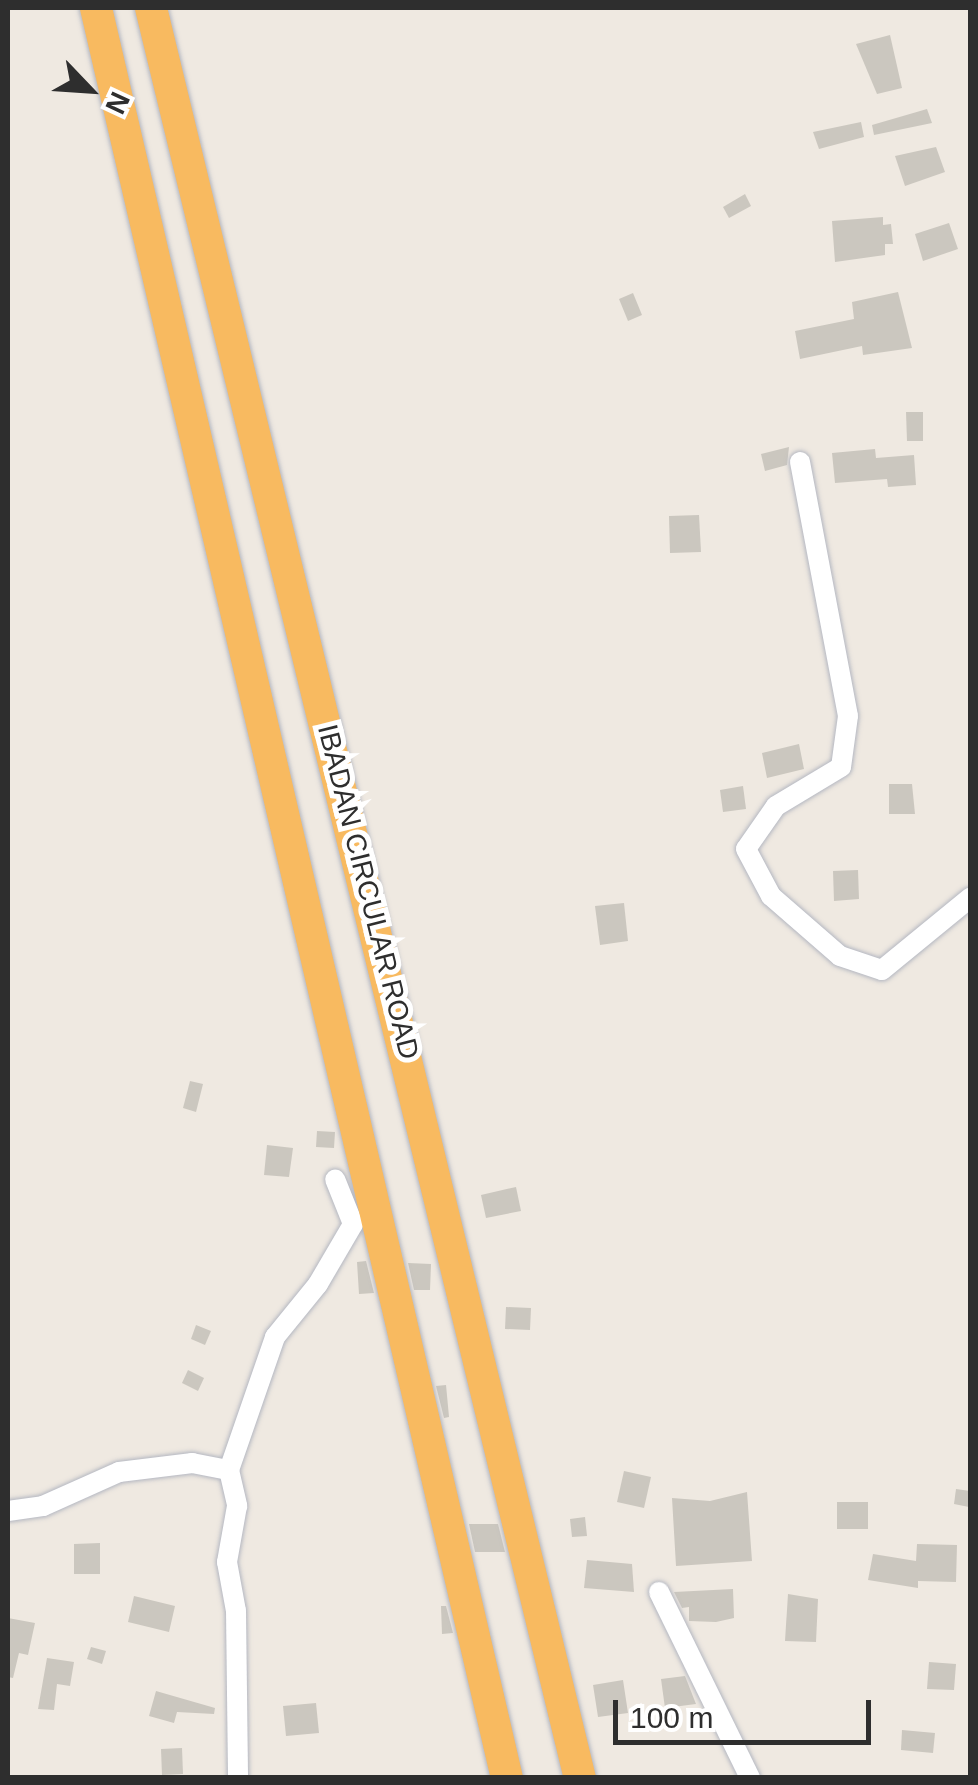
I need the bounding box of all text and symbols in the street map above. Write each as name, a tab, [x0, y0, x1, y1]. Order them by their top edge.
north arrow	[40, 40, 140, 140]
text: N	[99, 87, 136, 119]
street label: IBADAN CIRCULAR ROAD	[310, 721, 426, 1063]
scale bar	[618, 1680, 876, 1742]
text: 100 m	[630, 1701, 713, 1734]

